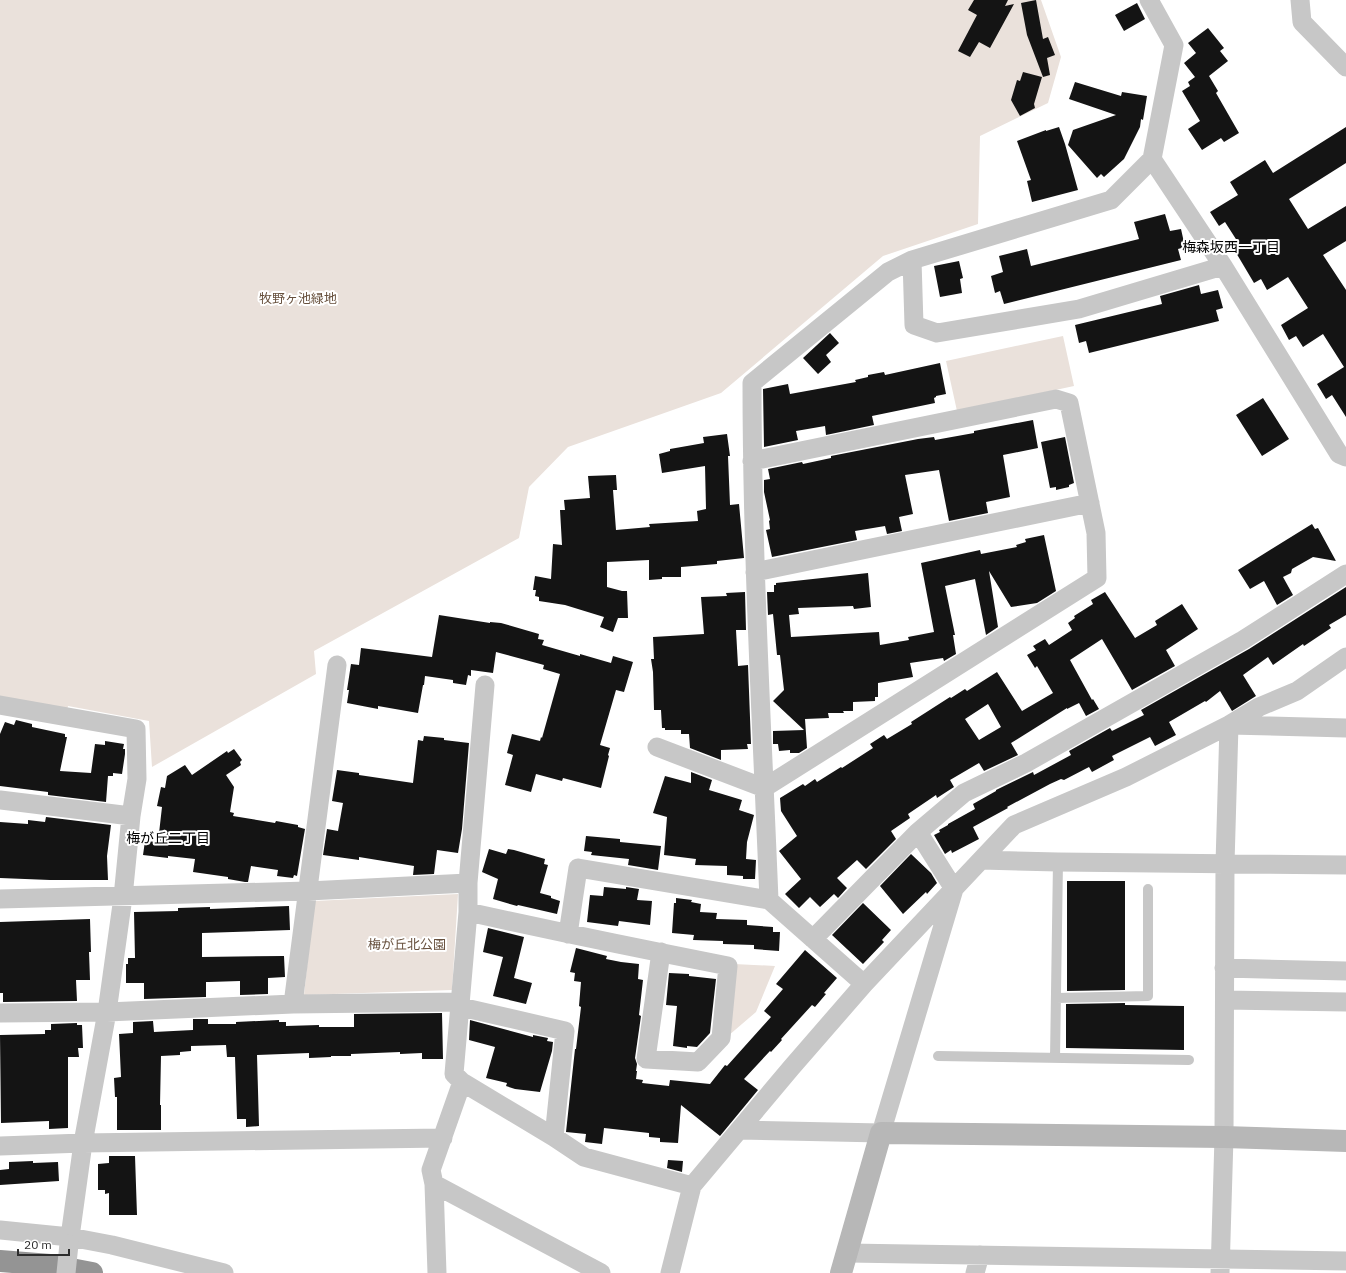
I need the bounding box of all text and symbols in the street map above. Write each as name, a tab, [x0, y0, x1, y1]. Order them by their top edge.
district label: 梅森坂西一丁目	[1182, 238, 1280, 256]
park label: 牧野ヶ池緑地	[259, 290, 337, 307]
district label: 梅が丘二丁目	[126, 829, 210, 847]
park label: 梅が丘北公園	[368, 936, 446, 953]
scale bar	[18, 1231, 69, 1257]
text: 20 m	[24, 1237, 52, 1252]

